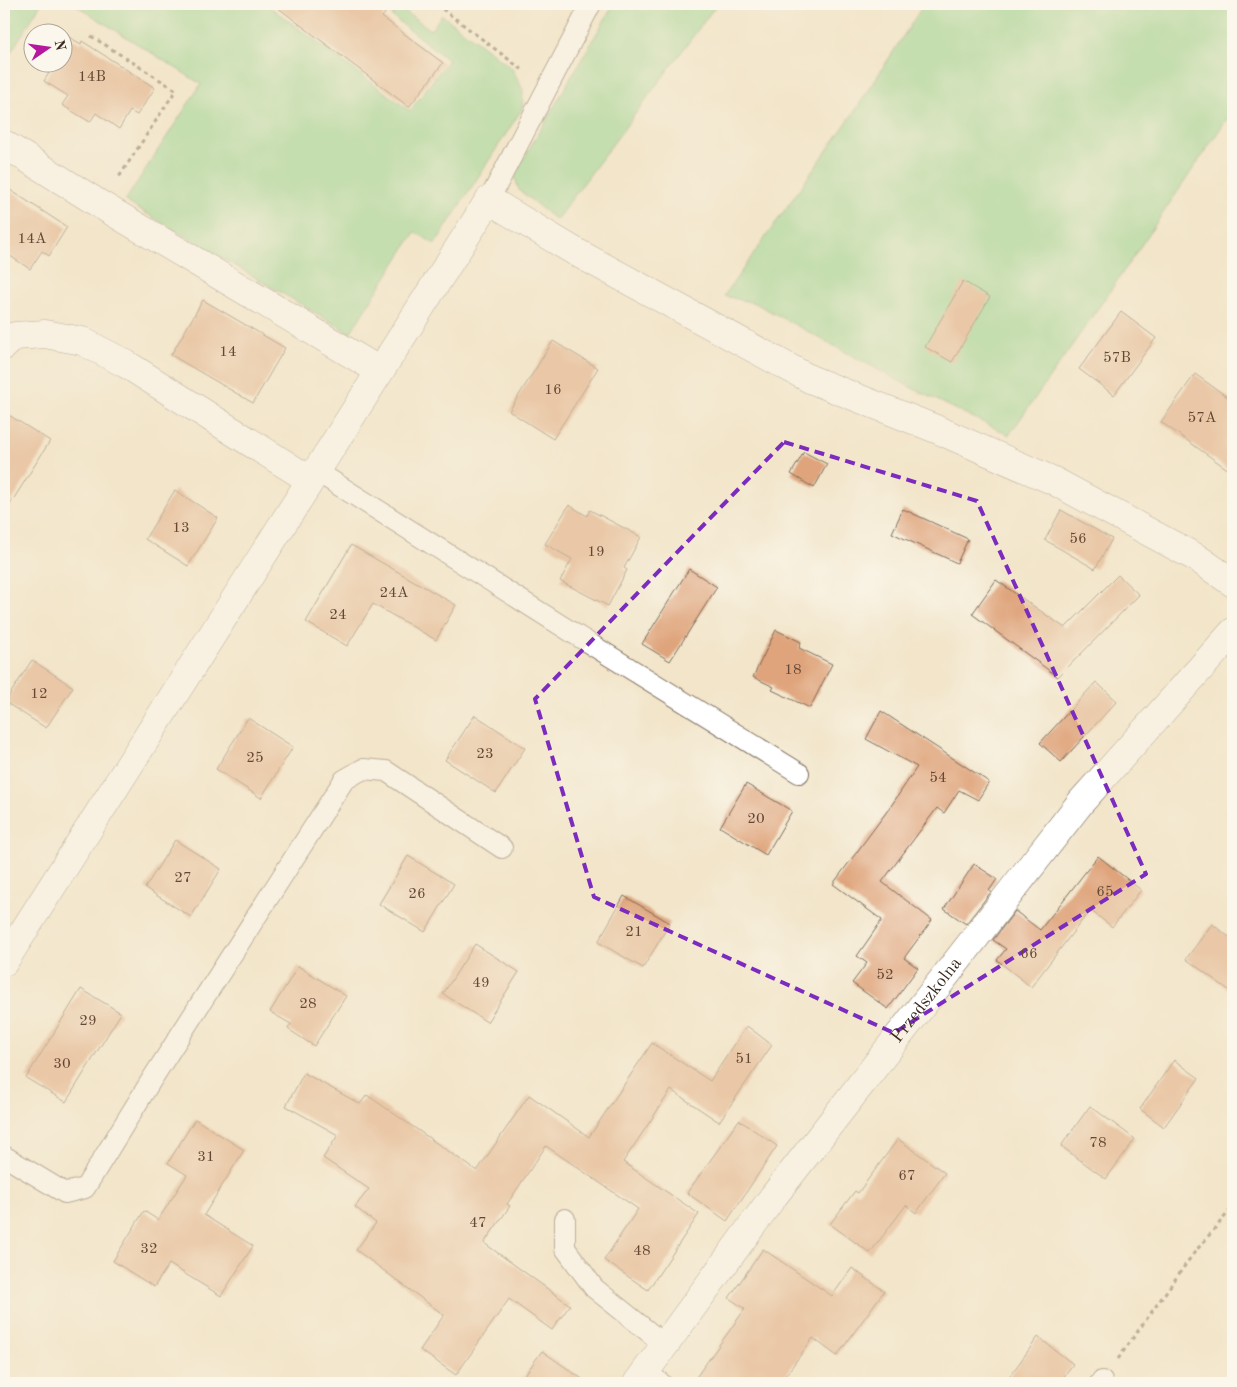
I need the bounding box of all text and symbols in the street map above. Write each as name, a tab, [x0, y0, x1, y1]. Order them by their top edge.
north arrow	[22, 22, 72, 72]
text: N	[52, 39, 68, 52]
house number: 14B	[78, 70, 106, 85]
house number: 14A	[18, 232, 47, 247]
house number: 14	[219, 345, 237, 360]
house number: 57B	[1103, 351, 1131, 366]
house number: 16	[544, 383, 562, 398]
house number: 57A	[1188, 411, 1217, 426]
house number: 13	[172, 521, 190, 536]
house number: 56	[1069, 532, 1087, 547]
house number: 19	[587, 545, 605, 560]
house number: 24A	[380, 586, 409, 601]
house number: 24	[329, 608, 347, 623]
house number: 18	[784, 663, 802, 678]
house number: 12	[30, 687, 48, 702]
house number: 23	[476, 747, 494, 762]
house number: 25	[246, 751, 264, 766]
house number: 54	[929, 771, 947, 786]
house number: 20	[747, 812, 765, 827]
house number: 27	[174, 871, 192, 886]
house number: 65	[1096, 885, 1114, 900]
house number: 26	[408, 887, 426, 902]
house number: 21	[625, 925, 643, 940]
house number: 66	[1020, 947, 1038, 962]
street label: Przedszkolna	[888, 954, 965, 1046]
house number: 52	[876, 968, 894, 983]
house number: 49	[472, 976, 490, 991]
house number: 28	[299, 997, 317, 1012]
house number: 29	[79, 1014, 97, 1029]
house number: 51	[735, 1052, 753, 1067]
house number: 30	[53, 1057, 71, 1072]
house number: 78	[1089, 1136, 1107, 1151]
house number: 31	[197, 1150, 215, 1165]
house number: 67	[898, 1169, 916, 1184]
house number: 47	[469, 1216, 487, 1231]
house number: 32	[140, 1242, 158, 1257]
house number: 48	[633, 1244, 651, 1259]

